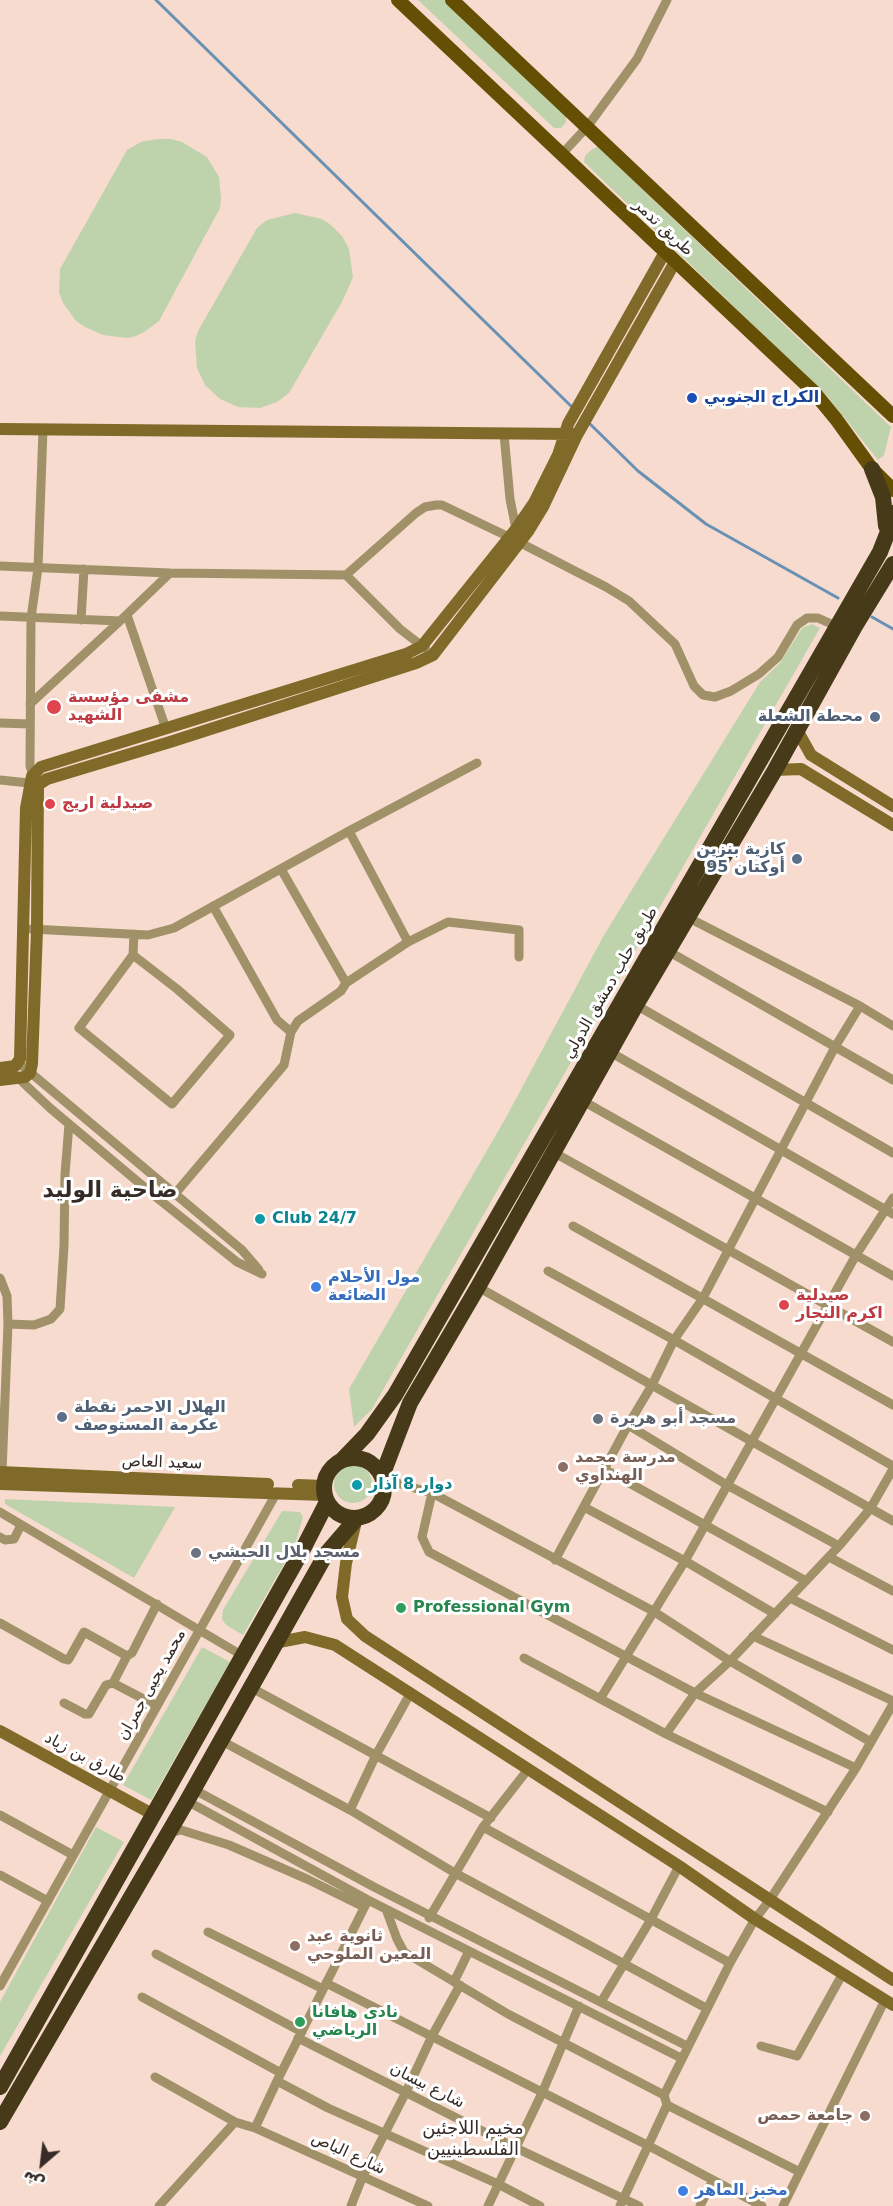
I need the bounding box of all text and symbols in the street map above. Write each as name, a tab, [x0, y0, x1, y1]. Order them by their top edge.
street label: طريق تدمر	[629, 196, 697, 260]
place label: الكراج الجنوبي	[704, 388, 819, 408]
marker: الكراج الجنوبي	[685, 391, 699, 405]
place label: مشفى مؤسسة الشهيد	[68, 688, 189, 726]
marker: مشفى مؤسسة الشهيد	[45, 698, 63, 716]
place label: محطة الشعلة	[758, 707, 863, 727]
marker: محطة الشعلة	[868, 710, 882, 724]
place label: صيدلية اريج	[62, 794, 153, 814]
marker: صيدلية اريج	[43, 797, 57, 811]
place label: كازية بنزين أوكتان 95	[696, 840, 785, 878]
marker: كازية بنزين أوكتان 95	[790, 852, 804, 866]
street label: طريق حلب دمشق الدولي	[560, 904, 662, 1062]
district label: ضاحية الوليد	[43, 1178, 177, 1204]
place label: Club 24/7	[272, 1209, 357, 1229]
marker: Club 24/7	[253, 1212, 267, 1226]
place label: مول الأحلام الضائعة	[328, 1268, 420, 1306]
marker: مول الأحلام الضائعة	[309, 1280, 323, 1294]
place label: صيدلية اكرم النجار	[796, 1286, 883, 1324]
marker: صيدلية اكرم النجار	[777, 1298, 791, 1312]
place label: الهلال الاحمر نقطة عكرمة المستوصف	[74, 1398, 226, 1436]
place label: مسجد أبو هريرة	[610, 1409, 736, 1429]
marker: الهلال الاحمر نقطة عكرمة المستوصف	[55, 1410, 69, 1424]
marker: مسجد أبو هريرة	[591, 1412, 605, 1426]
place label: مدرسة محمد الهنداوي	[575, 1448, 676, 1486]
street label: سعيد العاص	[121, 1452, 203, 1474]
marker: مدرسة محمد الهنداوي	[556, 1460, 570, 1474]
place label: دوار 8 آذار	[369, 1475, 453, 1495]
marker: دوار 8 آذار	[350, 1478, 364, 1492]
place label: مسجد بلال الحبشي	[208, 1543, 360, 1563]
marker: مسجد بلال الحبشي	[189, 1546, 203, 1560]
place label: Professional Gym	[413, 1598, 570, 1618]
marker: Professional Gym	[394, 1601, 408, 1615]
street label: محمد يحيى جمران	[114, 1626, 190, 1744]
street label: طارق بن زياد	[41, 1729, 129, 1787]
place label: ثانوية عبد المعين الملوحي	[307, 1927, 431, 1965]
marker: ثانوية عبد المعين الملوحي	[288, 1939, 302, 1953]
place label: نادي هافانا الرياضي	[312, 2003, 398, 2041]
marker: نادي هافانا الرياضي	[293, 2015, 307, 2029]
street label: شارع بيسان	[387, 2059, 467, 2113]
place label: جامعة حمص	[757, 2106, 853, 2126]
marker: جامعة حمص	[858, 2109, 872, 2123]
district label: مخيم اللاجئين الفلسطينيين	[422, 2118, 524, 2160]
street label: شارع الباص	[308, 2129, 388, 2179]
north arrow	[12, 2134, 72, 2194]
text: ش	[19, 2167, 48, 2194]
place label: مخبز الماهر	[695, 2181, 788, 2201]
marker: مخبز الماهر	[676, 2184, 690, 2198]

